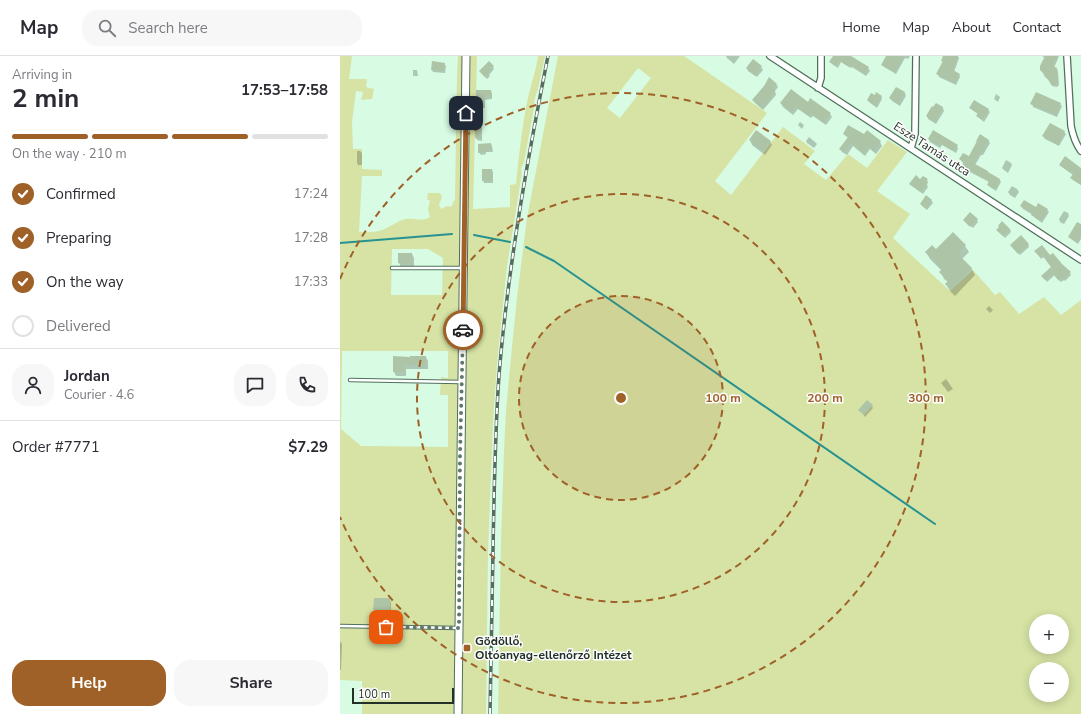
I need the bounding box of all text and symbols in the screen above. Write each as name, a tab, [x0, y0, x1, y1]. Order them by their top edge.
search box	[82, 10, 362, 46]
text: Map	[20, 15, 58, 41]
icon: search	[96, 17, 118, 39]
text: Search here	[128, 18, 208, 38]
text: Home	[842, 18, 880, 37]
text: Map	[902, 18, 930, 37]
text: About	[952, 18, 991, 37]
text: Contact	[1013, 18, 1061, 37]
text: Arriving in	[12, 66, 72, 84]
text: 17:53–17:58	[241, 80, 328, 100]
text: 2 min	[12, 81, 79, 116]
pin	[449, 96, 483, 130]
icon: home	[455, 102, 477, 124]
street label: Esze Tamás utca	[891, 118, 973, 180]
text: On the way · 210 m	[12, 145, 127, 163]
icon: check	[12, 183, 34, 205]
text: Confirmed	[46, 184, 116, 204]
text: 17:24	[294, 185, 328, 203]
icon: check	[12, 227, 34, 249]
text: Preparing	[46, 228, 111, 248]
text: 17:28	[294, 229, 328, 247]
icon: check	[12, 271, 34, 293]
text: On the way	[46, 272, 124, 292]
text: 17:33	[294, 273, 328, 291]
courier	[443, 310, 483, 350]
text: Delivered	[46, 316, 111, 336]
icon: car	[452, 319, 474, 341]
button: person	[12, 364, 54, 406]
button: chat	[234, 364, 276, 406]
button: phone	[286, 364, 328, 406]
text: Jordan	[64, 366, 110, 386]
text: Courier · 4.6	[64, 386, 134, 404]
text: 100 m	[705, 390, 741, 406]
text: 200 m	[807, 390, 843, 406]
text: 300 m	[908, 390, 944, 406]
centre of rings	[614, 391, 628, 405]
text: Order #7771	[12, 437, 100, 457]
text: $7.29	[288, 437, 328, 457]
pin	[369, 610, 403, 644]
map controls	[1029, 614, 1069, 702]
button: +	[1029, 614, 1069, 654]
icon: bag	[375, 616, 397, 638]
place label: Gödöllő, Oltóanyag-ellenőrző Intézet	[475, 633, 632, 663]
marker: Gödöllő, Oltóanyag-ellenőrző Intézet	[462, 643, 472, 653]
button: Help	[12, 660, 166, 706]
button: Share	[174, 660, 328, 706]
button: −	[1029, 662, 1069, 702]
scale bar	[352, 686, 454, 705]
text: 100 m	[358, 687, 390, 702]

